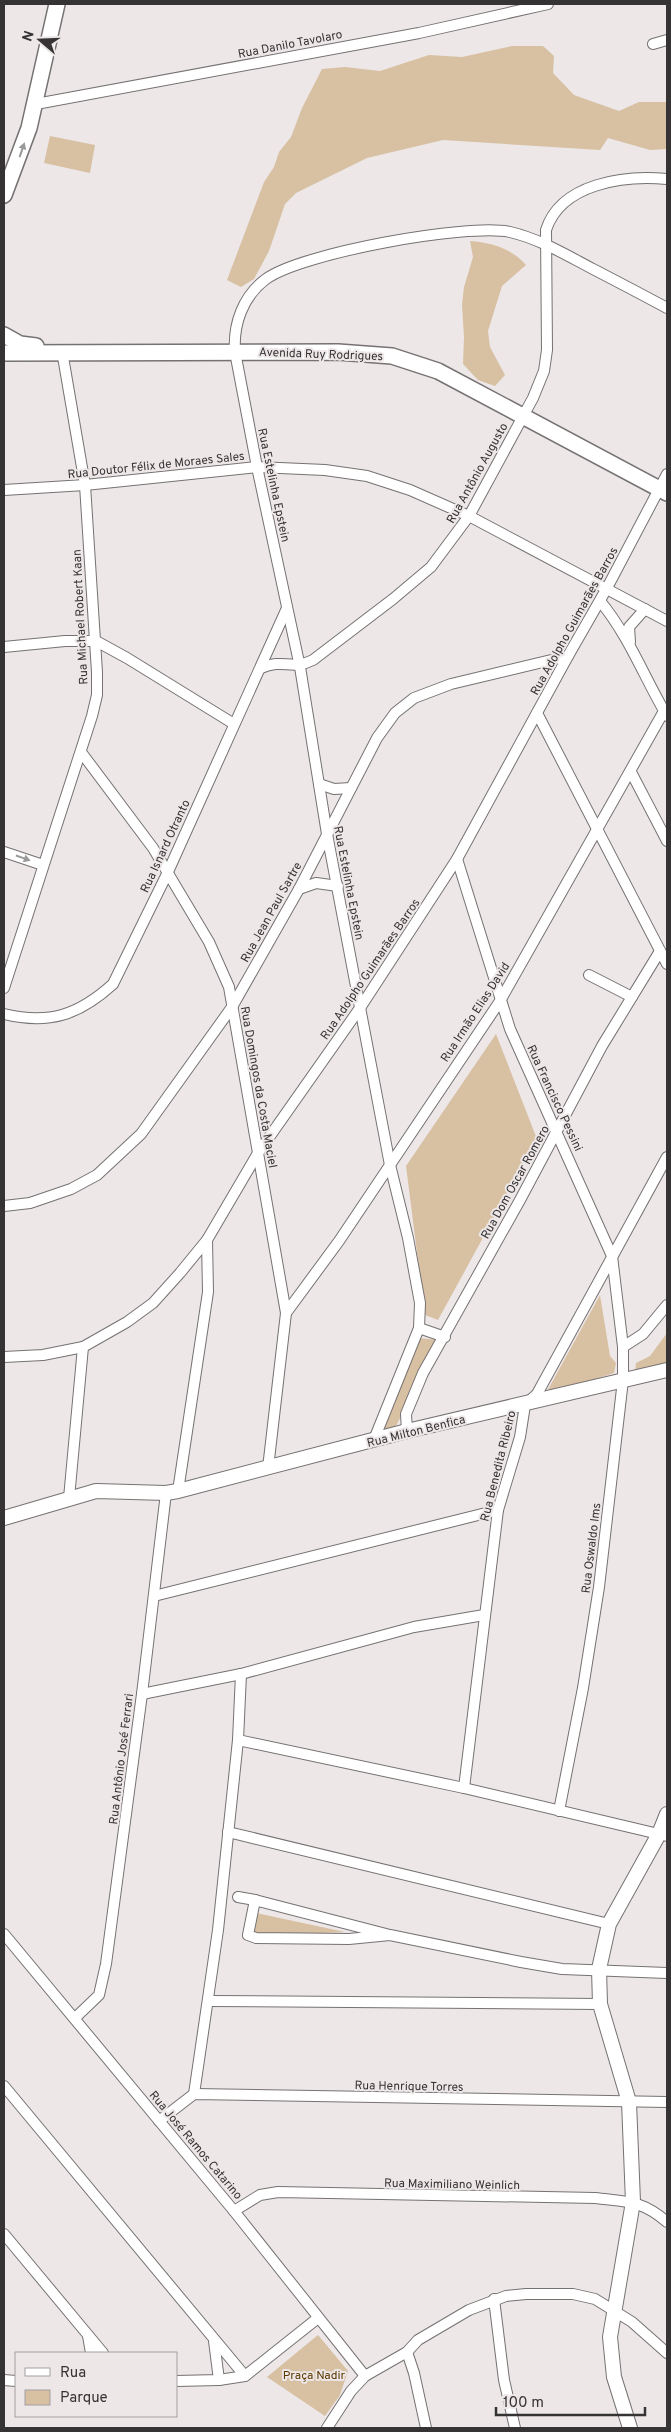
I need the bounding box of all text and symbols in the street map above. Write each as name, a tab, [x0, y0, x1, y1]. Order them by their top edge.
north arrow	[15, 15, 65, 65]
street label: Rua Danilo Tavolaro	[237, 27, 344, 63]
text: N	[19, 29, 39, 44]
one-way arrow	[19, 142, 26, 157]
street label: Avenida Ruy Rodrigues	[259, 345, 383, 365]
street label: Rua Antônio Augusto	[443, 420, 512, 527]
street label: Rua Estelinha Epstein	[253, 427, 293, 544]
street label: Rua Doutor Félix de Moraes Sales	[67, 449, 245, 483]
street label: Rua Adolpho Guimarães Barros	[527, 545, 622, 698]
street label: Rua Michael Robert Kaan	[69, 549, 93, 685]
street label: Rua Isnard Otranto	[137, 797, 195, 896]
street label: Rua Estelinha Epstein	[329, 825, 367, 942]
one-way arrow	[16, 855, 31, 863]
street label: Rua Jean Paul Sartre	[238, 859, 306, 966]
street label: Rua Adolpho Guimarães Barros	[317, 896, 424, 1043]
street label: Rua Irmão Elias David	[438, 960, 514, 1066]
street label: Rua Domingos da Costa Maciel	[236, 1005, 280, 1169]
street label: Rua Francisco Pessini	[522, 1043, 586, 1154]
street label: Rua Dom Oscar Romero	[478, 1123, 554, 1242]
street label: Rua Benedita Ribeiro	[477, 1409, 521, 1523]
street label: Rua Milton Benfica	[365, 1412, 467, 1452]
street label: Rua Oswaldo Ims	[579, 1502, 605, 1594]
street label: Rua Antônio José Ferrari	[106, 1693, 138, 1826]
street label: Rua Henrique Torres	[354, 2078, 464, 2096]
street label: Rua José Ramos Catarino	[145, 2088, 246, 2204]
street label: Rua Maximiliano Weinlich	[384, 2176, 520, 2194]
legend	[15, 2352, 178, 2417]
text: Rua	[60, 2364, 86, 2383]
park label: Praça Nadir	[283, 2368, 346, 2384]
scale bar	[496, 2384, 645, 2416]
text: Parque	[60, 2389, 108, 2408]
text: 100 m	[503, 2394, 544, 2413]

